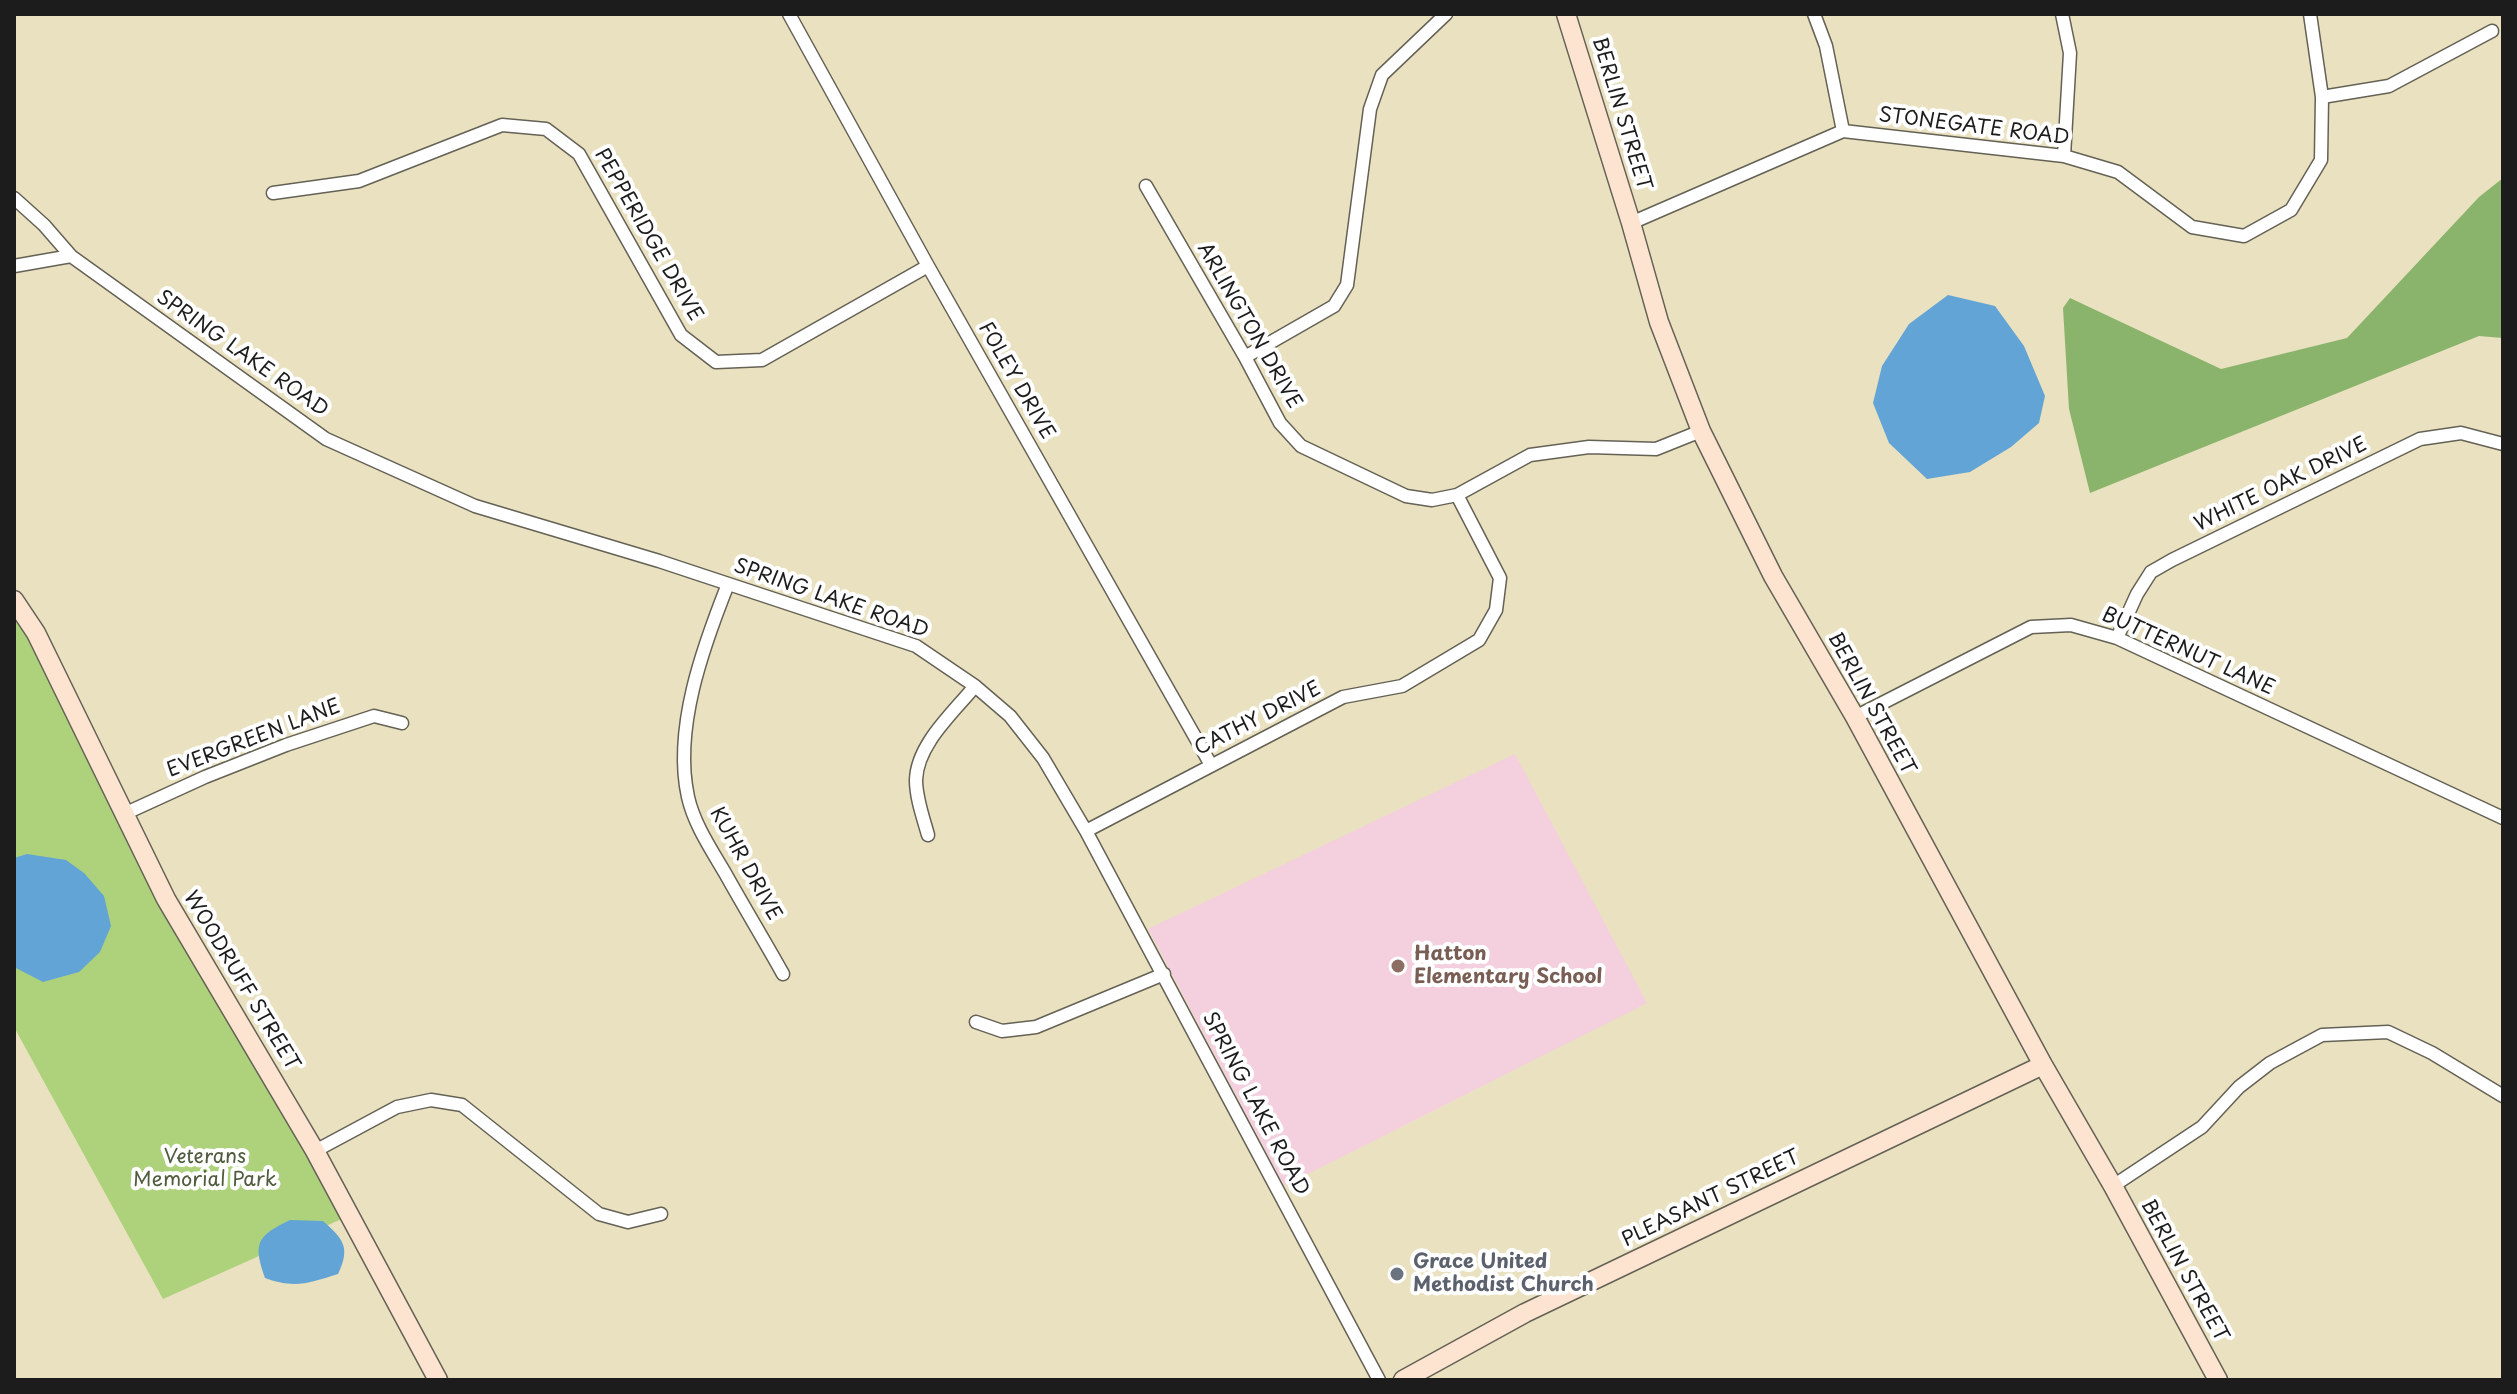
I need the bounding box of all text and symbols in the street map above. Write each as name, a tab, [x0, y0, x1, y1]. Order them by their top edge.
street label: BERLIN STREET	[1586, 34, 1656, 194]
street label: STONEGATE ROAD	[1877, 103, 2071, 151]
street label: PEPPERIDGE DRIVE	[589, 144, 707, 326]
street label: ARLINGTON DRIVE	[1192, 239, 1306, 413]
street label: SPRING LAKE ROAD	[151, 286, 333, 422]
street label: FOLEY DRIVE	[973, 318, 1059, 444]
street label: WHITE OAK DRIVE	[2191, 433, 2371, 537]
street label: SPRING LAKE ROAD	[730, 554, 932, 644]
street label: BUTTERNUT LANE	[2098, 603, 2278, 701]
street label: BERLIN STREET	[1822, 629, 1920, 779]
street label: CATHY DRIVE	[1191, 677, 1325, 761]
street label: EVERGREEN LANE	[164, 695, 344, 783]
street label: KUHR DRIVE	[704, 803, 786, 925]
street label: WOODRUFF STREET	[178, 887, 304, 1075]
place label: Hatton Elementary School	[1414, 942, 1602, 989]
marker: Hatton Elementary School	[1389, 957, 1407, 975]
street label: SPRING LAKE ROAD	[1196, 1008, 1314, 1200]
park label: Veterans Memorial Park	[133, 1145, 277, 1192]
street label: PLEASANT STREET	[1618, 1146, 1804, 1252]
street label: BERLIN STREET	[2135, 1196, 2233, 1346]
place label: Grace United Methodist Church	[1413, 1250, 1594, 1297]
marker: Grace United Methodist Church	[1388, 1265, 1406, 1283]

